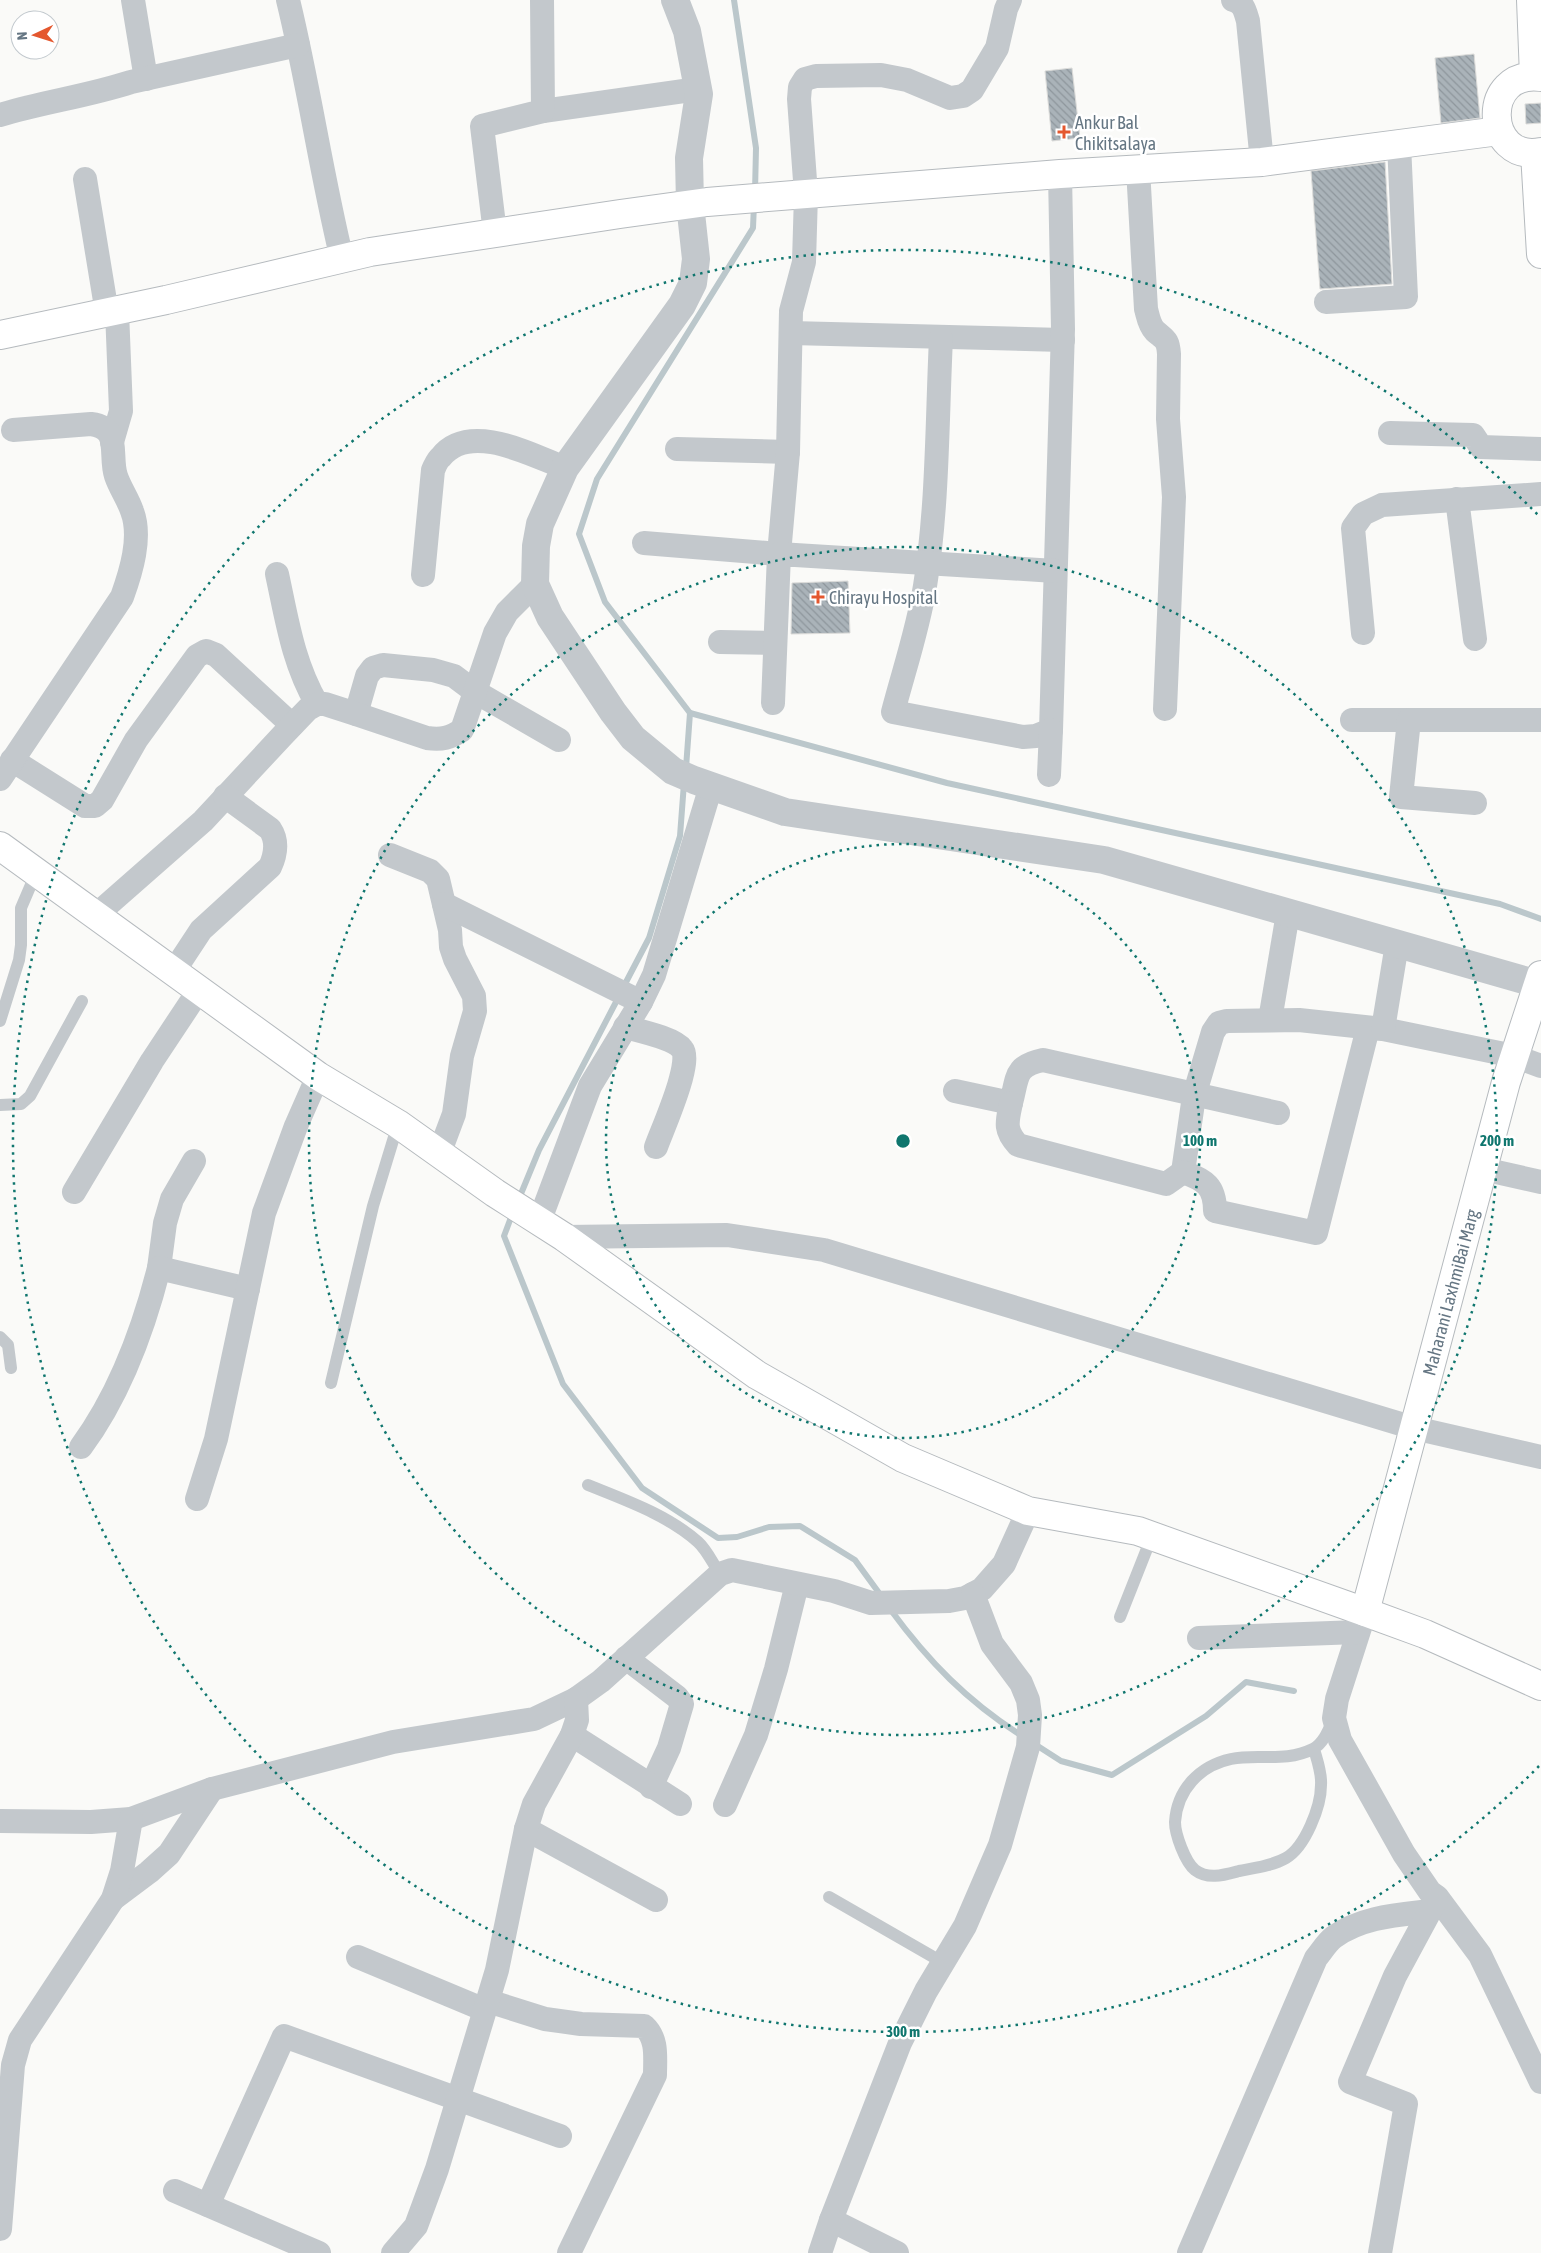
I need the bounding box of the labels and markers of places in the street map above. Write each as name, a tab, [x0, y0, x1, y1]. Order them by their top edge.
place label: Ankur Bal Chikitsalaya	[1075, 112, 1156, 154]
marker: Ankur Bal Chikitsalaya	[1057, 125, 1071, 139]
place label: Chirayu Hospital	[829, 587, 938, 608]
marker: Chirayu Hospital	[811, 590, 825, 604]
centre of rings	[894, 1132, 912, 1150]

